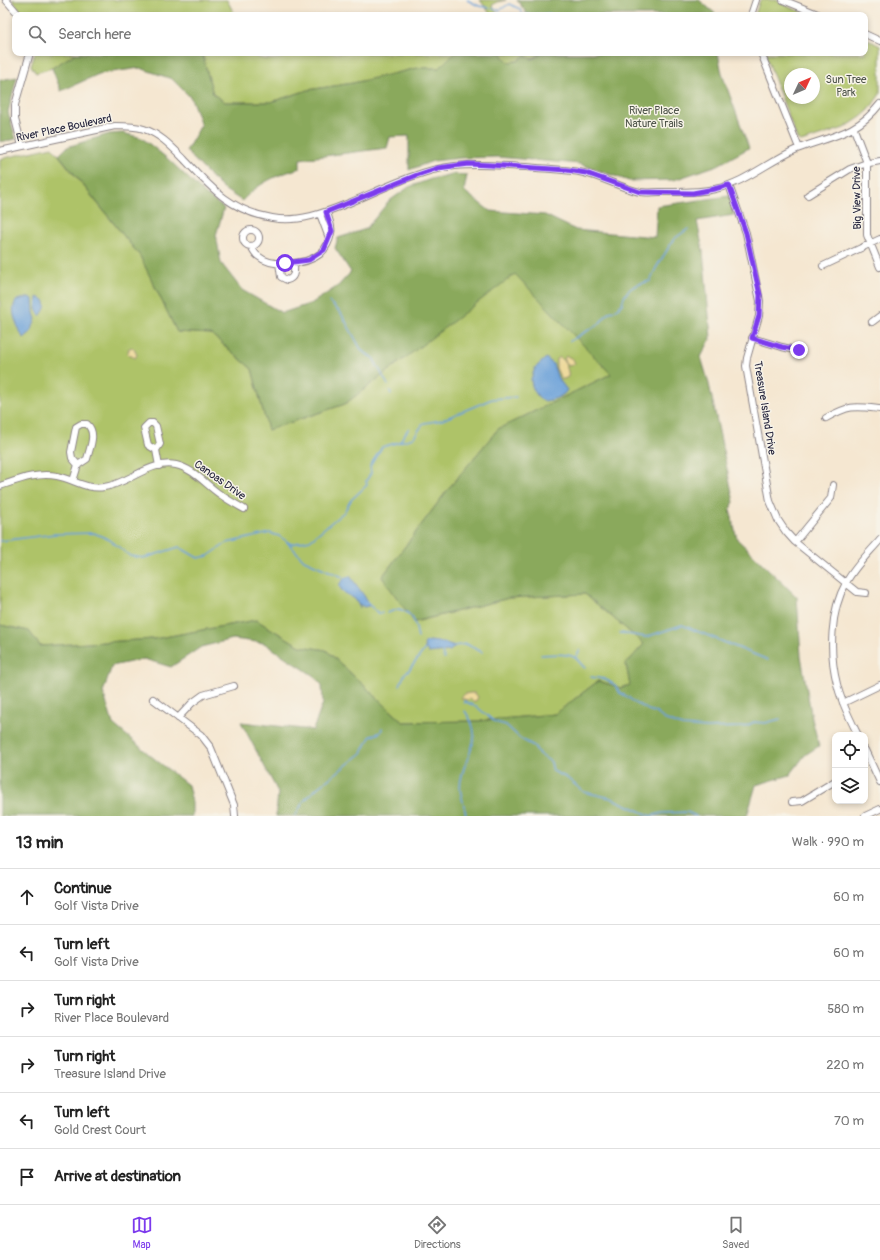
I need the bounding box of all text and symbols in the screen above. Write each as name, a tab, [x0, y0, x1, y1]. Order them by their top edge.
search box	[12, 12, 868, 56]
icon: search	[26, 23, 48, 45]
text: Search here	[58, 25, 131, 44]
north arrow	[784, 68, 820, 104]
park label: Sun Tree Park	[826, 73, 867, 99]
park label: River Place Nature Trails	[625, 104, 683, 130]
street label: River Place Boulevard	[15, 112, 113, 144]
street label: Big View Drive	[850, 166, 864, 230]
route start	[276, 254, 294, 272]
route end	[790, 341, 808, 359]
street label: Treasure Island Drive	[751, 360, 779, 456]
street label: Canoas Drive	[192, 458, 249, 503]
map controls	[832, 732, 868, 804]
button: locate	[832, 732, 868, 768]
button: layers	[832, 768, 868, 804]
text: 13 min	[16, 832, 63, 853]
text: Walk · 990 m	[792, 834, 864, 850]
text: Continue	[54, 879, 112, 898]
icon: ahead	[16, 886, 38, 908]
text: 60 m	[833, 889, 864, 905]
text: Golf Vista Drive	[54, 898, 139, 914]
text: Turn left	[54, 935, 110, 954]
icon: left	[16, 942, 38, 964]
text: 60 m	[833, 945, 864, 961]
text: Golf Vista Drive	[54, 954, 139, 970]
text: Turn right	[54, 991, 115, 1010]
icon: right	[16, 998, 38, 1020]
text: 580 m	[827, 1001, 864, 1017]
text: River Place Boulevard	[54, 1010, 169, 1026]
text: Turn right	[54, 1047, 115, 1066]
icon: right	[16, 1054, 38, 1076]
text: 220 m	[826, 1057, 864, 1073]
text: Treasure Island Drive	[54, 1066, 166, 1082]
text: Turn left	[54, 1103, 110, 1122]
icon: left	[16, 1110, 38, 1132]
text: 70 m	[834, 1113, 864, 1129]
text: Gold Crest Court	[54, 1122, 146, 1138]
icon: arrive	[16, 1166, 38, 1188]
text: Arrive at destination	[54, 1167, 181, 1186]
tab: Map	[131, 1214, 153, 1251]
tab: Directions	[414, 1214, 461, 1251]
tab: Saved	[722, 1214, 749, 1251]

